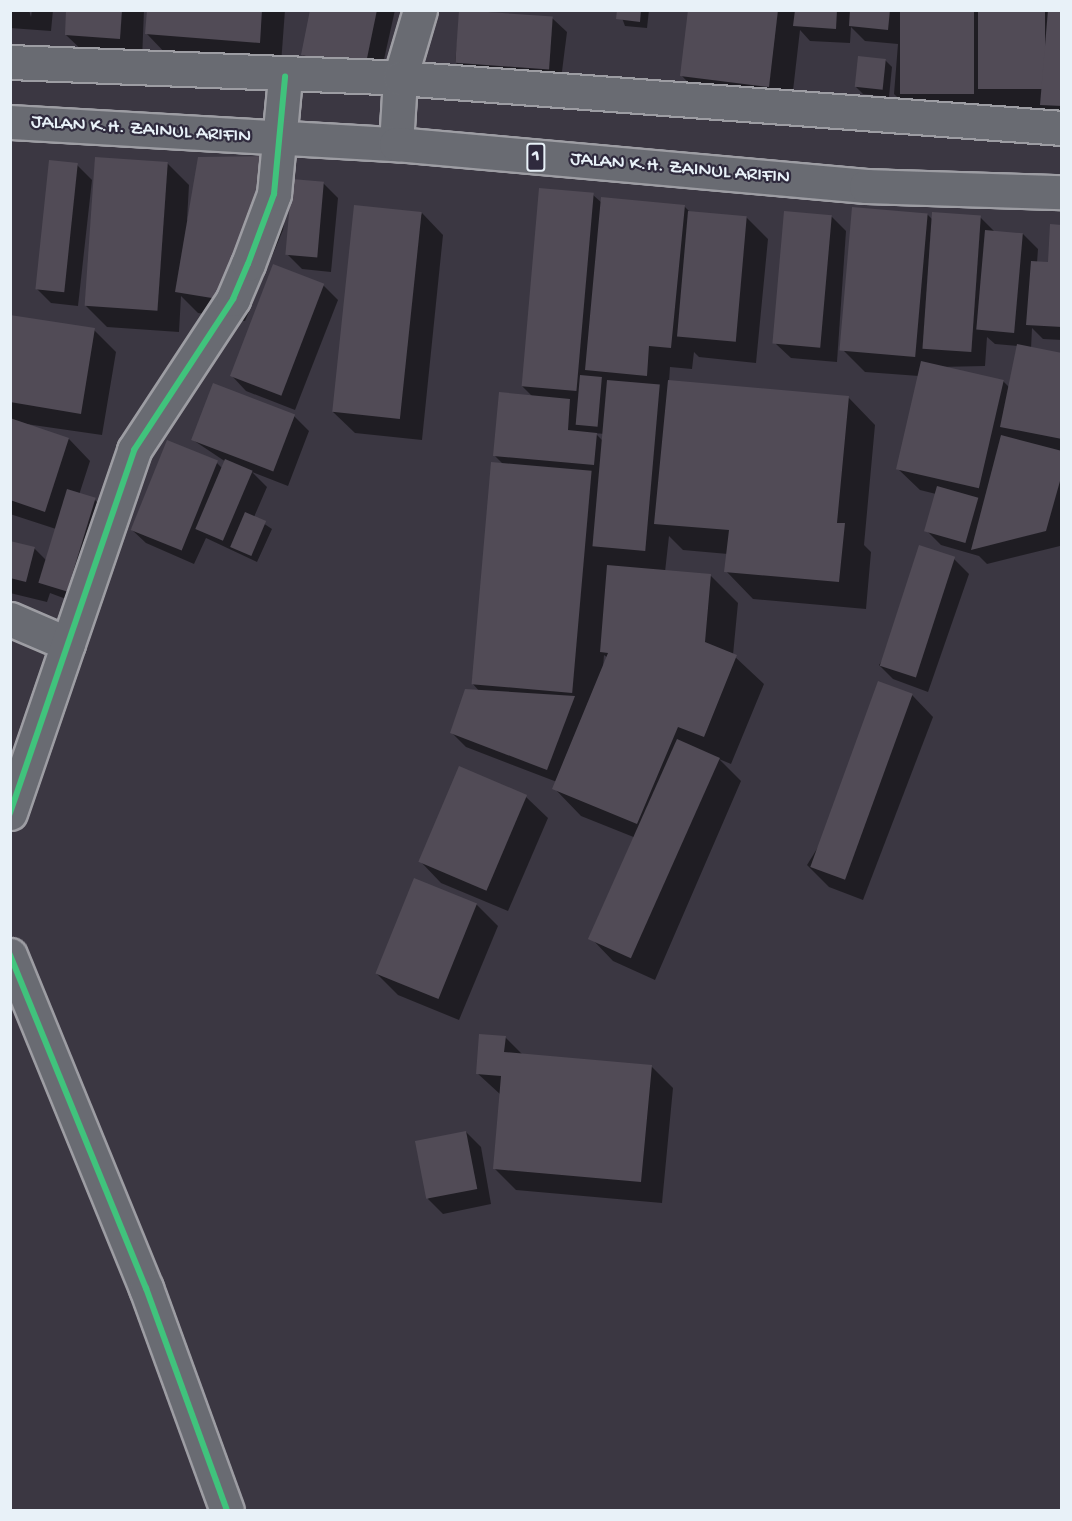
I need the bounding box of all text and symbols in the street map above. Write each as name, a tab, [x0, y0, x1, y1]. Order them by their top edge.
street label: JALAN K.H. ZAINUL ARIFIN	[30, 110, 252, 150]
road number: 1	[526, 142, 546, 172]
street label: JALAN K.H. ZAINUL ARIFIN	[569, 147, 791, 191]

